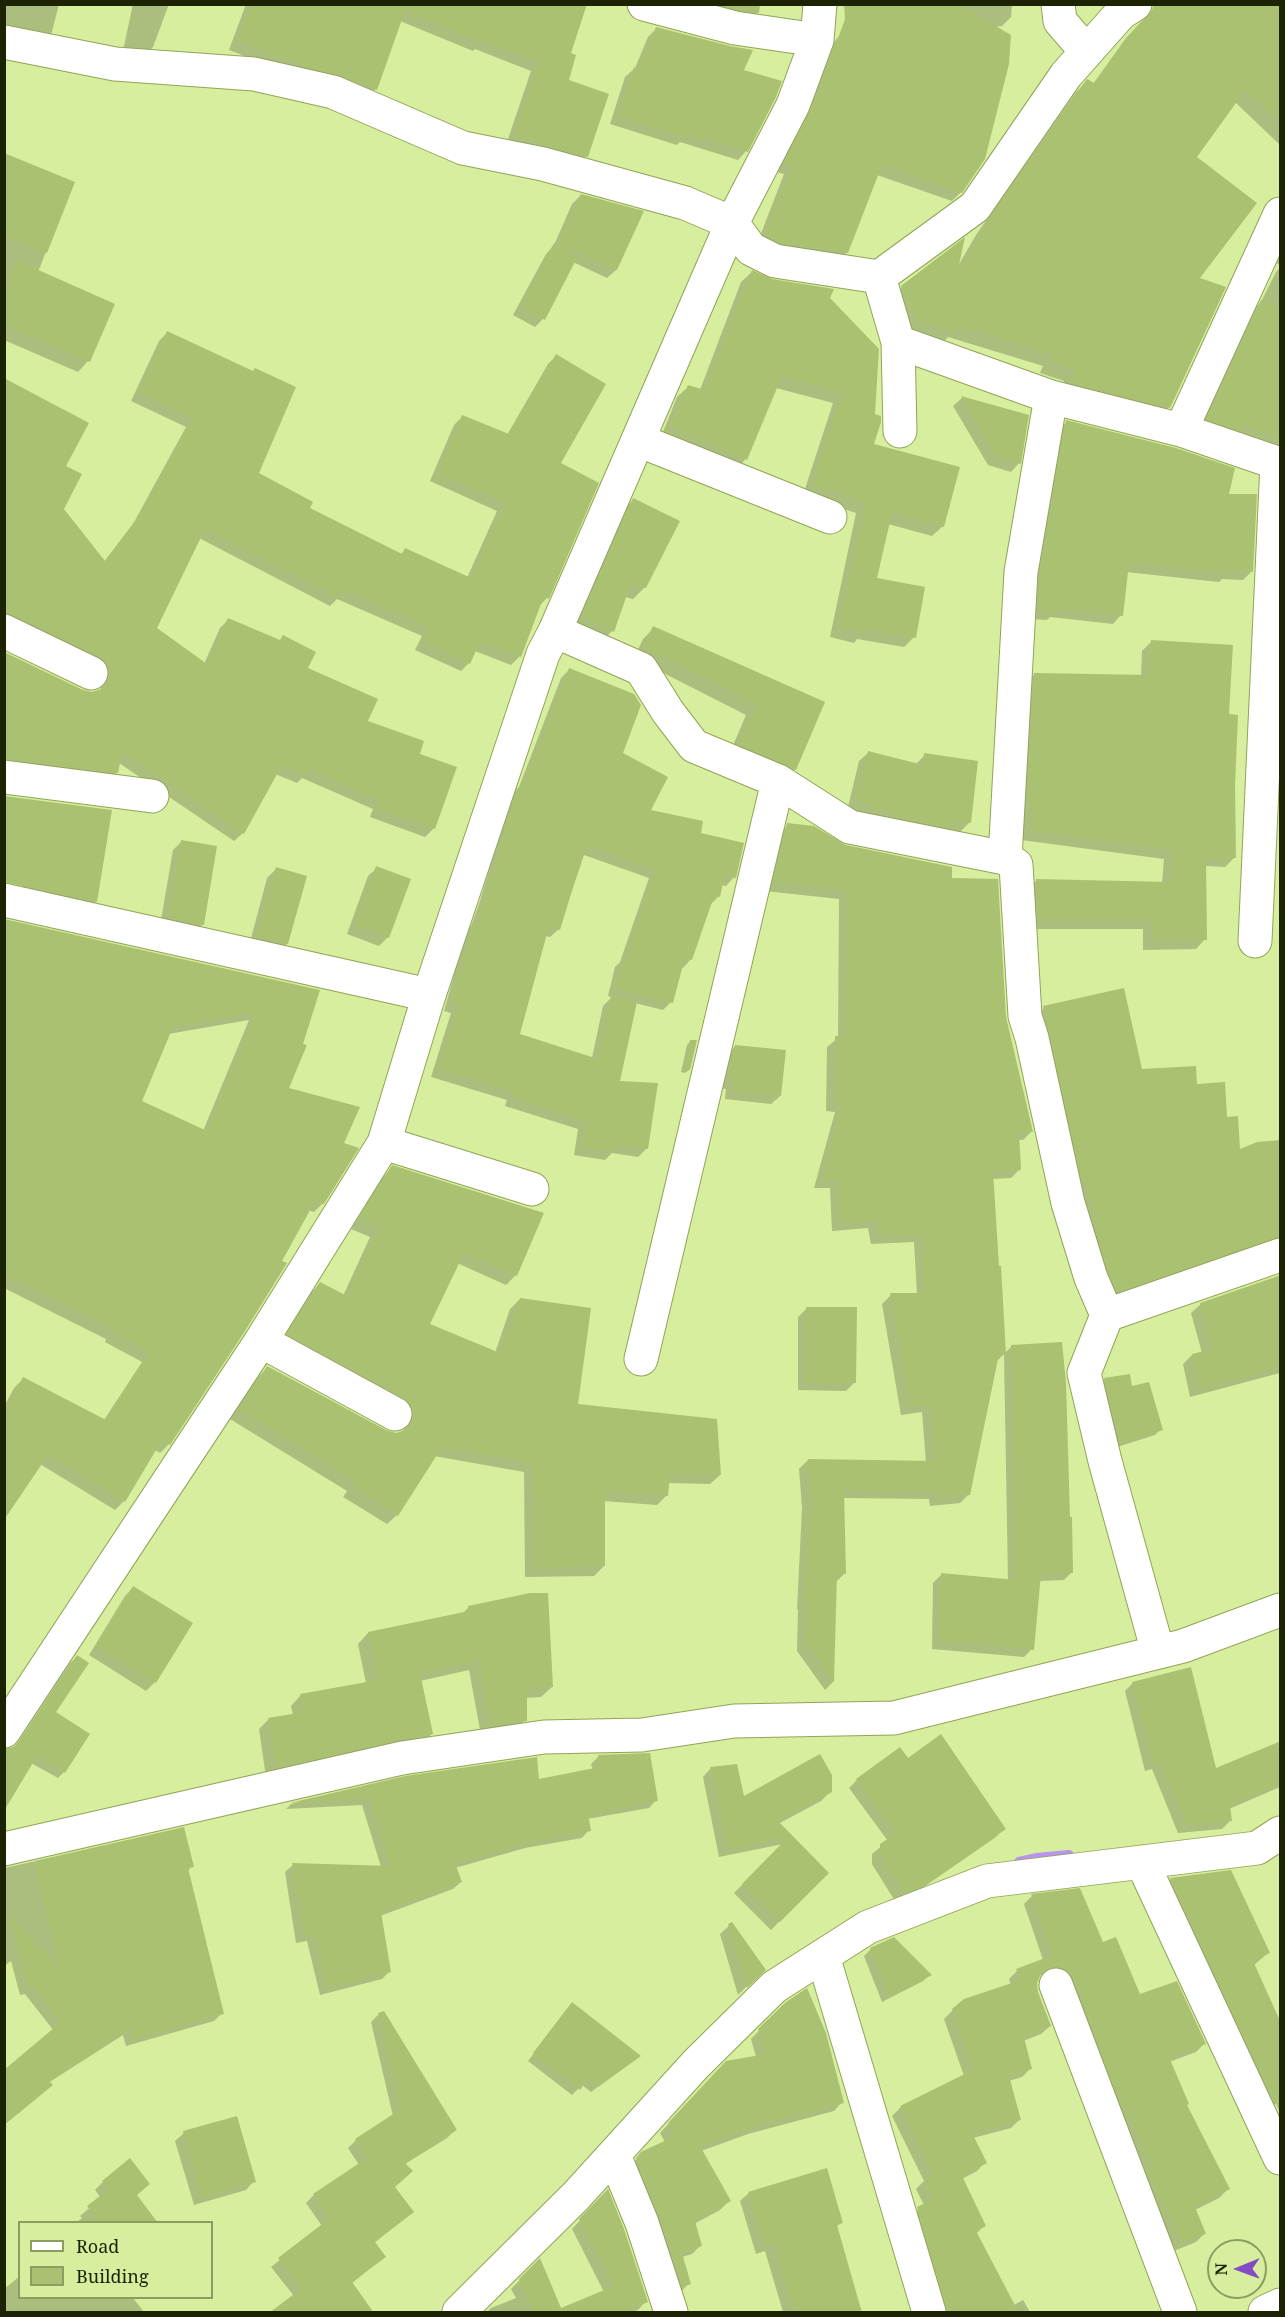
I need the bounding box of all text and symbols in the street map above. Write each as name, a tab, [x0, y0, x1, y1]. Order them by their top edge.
legend	[18, 2221, 213, 2299]
text: Road	[76, 2234, 119, 2258]
north arrow	[1207, 2239, 1267, 2299]
text: N	[1210, 2263, 1232, 2276]
text: Building	[76, 2264, 149, 2288]

